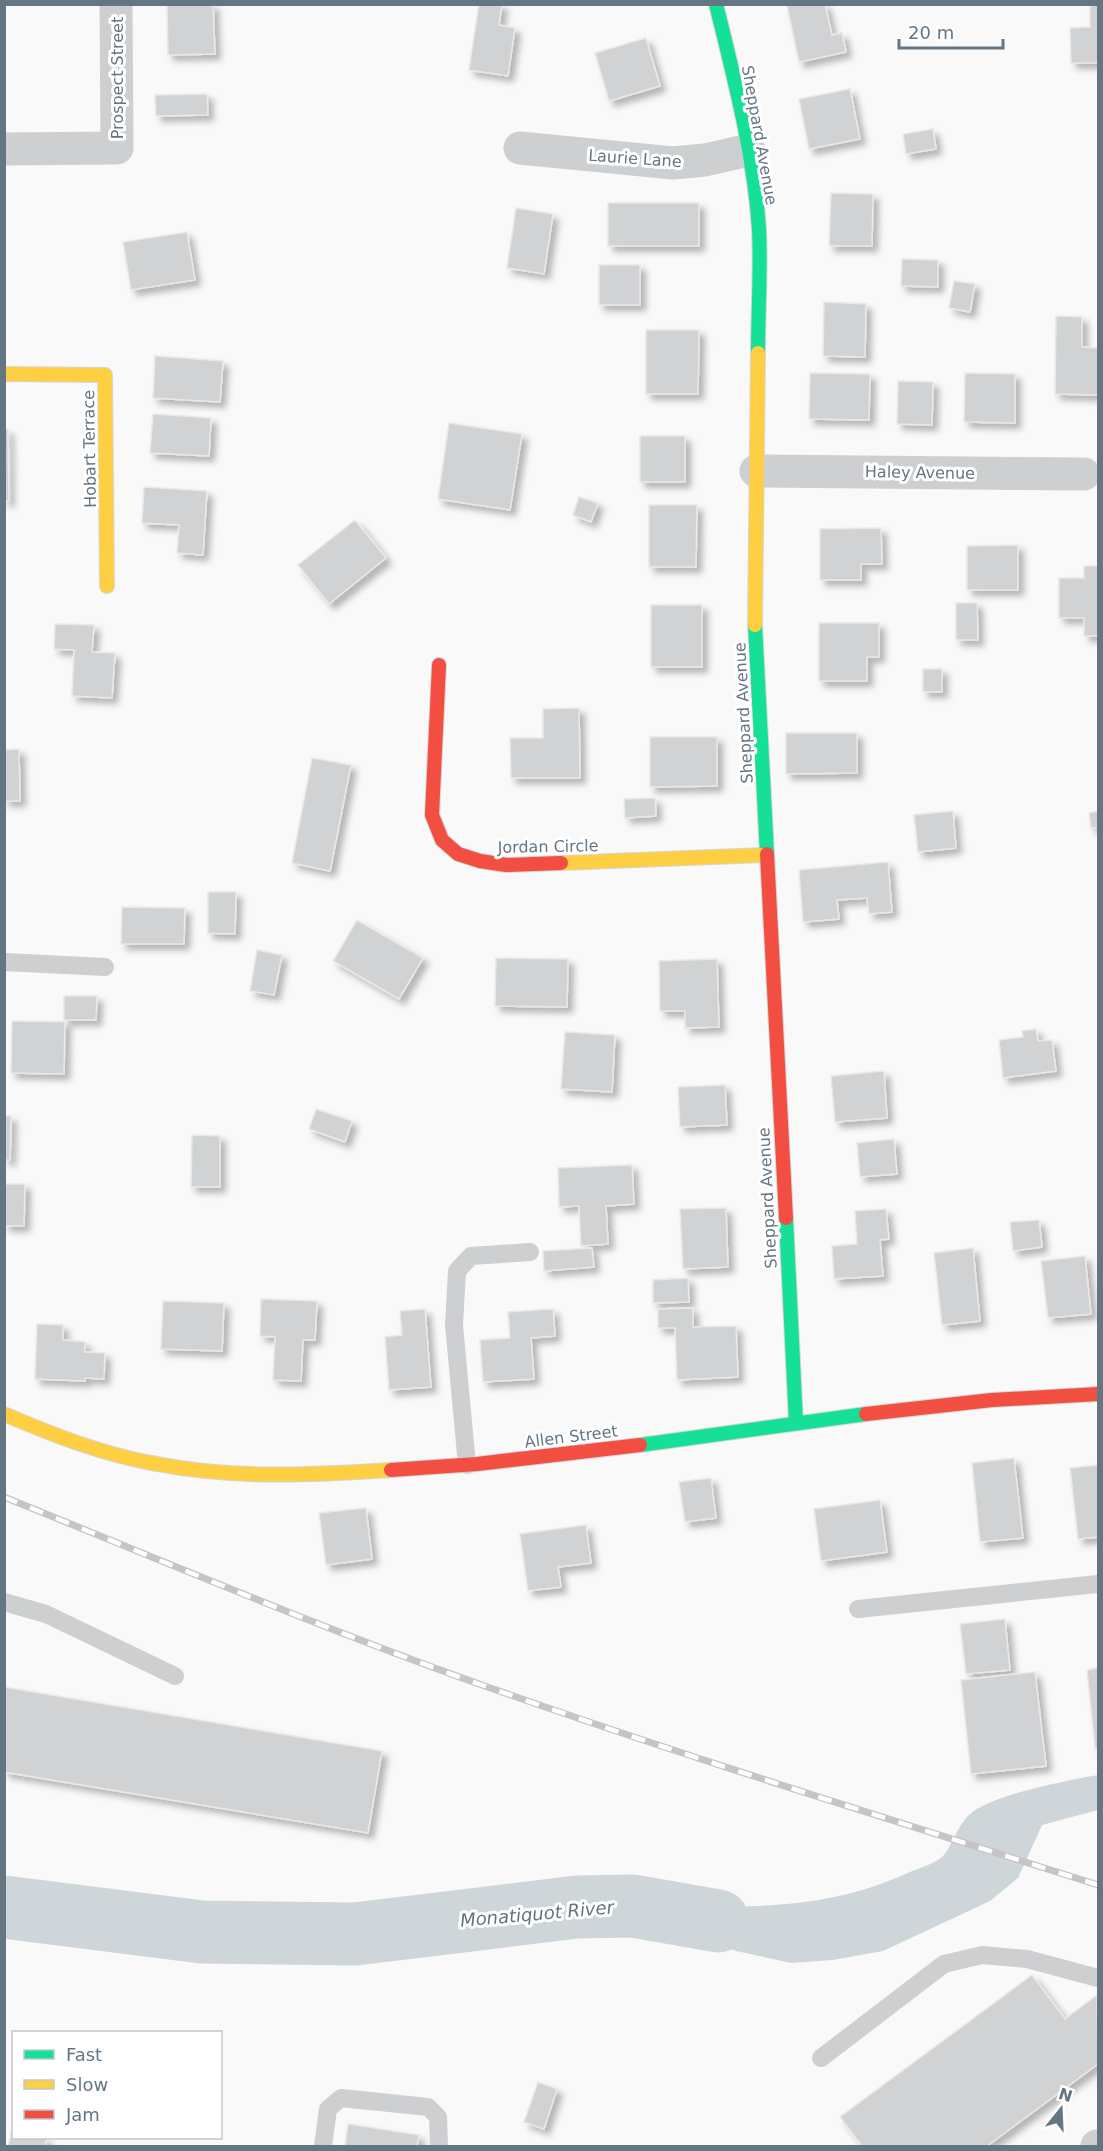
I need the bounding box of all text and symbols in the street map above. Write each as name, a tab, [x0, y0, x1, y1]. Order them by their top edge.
scale bar	[899, 12, 1002, 50]
street label: Prospect Street	[108, 17, 127, 139]
text: 20 m	[908, 22, 954, 43]
street label: Sheppard Avenue	[738, 64, 781, 206]
street label: Laurie Lane	[588, 146, 682, 171]
street label: Hobart Terrace	[79, 390, 100, 508]
street label: Haley Avenue	[865, 462, 975, 483]
street label: Sheppard Avenue	[730, 642, 757, 784]
street label: Jordan Circle	[496, 836, 599, 857]
street label: Sheppard Avenue	[754, 1127, 781, 1269]
street label: Allen Street	[523, 1421, 619, 1452]
water label: Monatiquot River	[459, 1896, 616, 1931]
legend	[12, 2031, 222, 2139]
text: Fast	[66, 2044, 102, 2065]
text: Slow	[66, 2074, 108, 2095]
north arrow	[1031, 2079, 1091, 2139]
text: N	[1056, 2084, 1075, 2106]
text: Jam	[65, 2104, 100, 2125]

